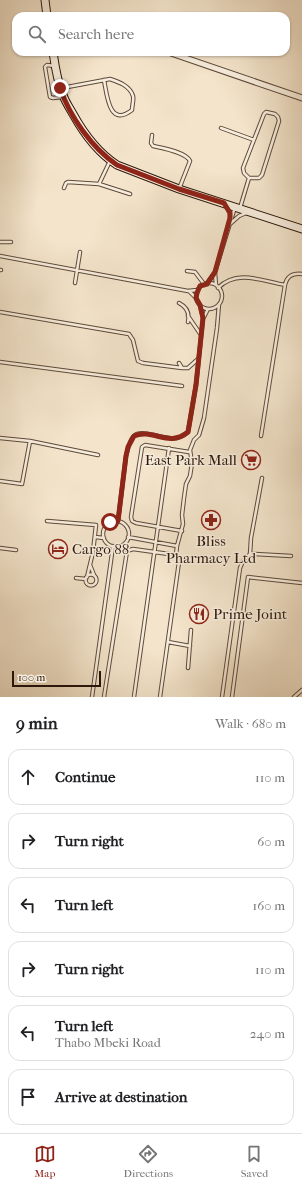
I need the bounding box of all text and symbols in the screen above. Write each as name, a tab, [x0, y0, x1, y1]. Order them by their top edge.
search box	[12, 12, 290, 56]
icon: search	[26, 23, 48, 45]
text: Search here	[58, 25, 134, 43]
route end	[51, 79, 69, 97]
supermarket icon: East Park Mall	[240, 449, 262, 471]
place label: East Park Mall	[145, 451, 237, 469]
pharmacy icon: Bliss Pharmacy Ltd	[200, 509, 222, 531]
route start	[101, 513, 119, 531]
place label: Bliss Pharmacy Ltd	[166, 532, 257, 567]
hotel icon: Cargo 88	[47, 538, 69, 560]
place label: Cargo 88	[72, 540, 129, 558]
restaurant icon: Prime Joint	[188, 603, 210, 625]
place label: Prime Joint	[213, 605, 288, 623]
scale bar	[12, 669, 101, 688]
text: 100 m	[18, 671, 46, 684]
text: 9 min	[16, 713, 58, 733]
text: Walk · 680 m	[215, 716, 286, 731]
icon: ahead	[17, 766, 39, 788]
text: Continue	[55, 768, 115, 786]
text: 110 m	[255, 770, 285, 785]
icon: right	[17, 830, 39, 852]
text: Turn right	[55, 832, 124, 850]
text: 60 m	[257, 834, 285, 849]
icon: left	[17, 894, 39, 916]
text: Turn left	[55, 896, 113, 914]
text: 160 m	[253, 898, 285, 913]
icon: right	[17, 958, 39, 980]
text: Turn right	[55, 960, 124, 978]
text: 110 m	[255, 962, 285, 977]
text: Turn left	[55, 1017, 113, 1035]
icon: left	[17, 1022, 39, 1044]
text: 240 m	[250, 1026, 285, 1041]
text: Thabo Mbeki Road	[55, 1035, 161, 1050]
icon: arrive	[17, 1086, 39, 1108]
text: Arrive at destination	[55, 1088, 187, 1106]
tab: Map	[34, 1143, 56, 1180]
tab: Directions	[124, 1143, 173, 1180]
tab: Saved	[241, 1143, 268, 1180]

